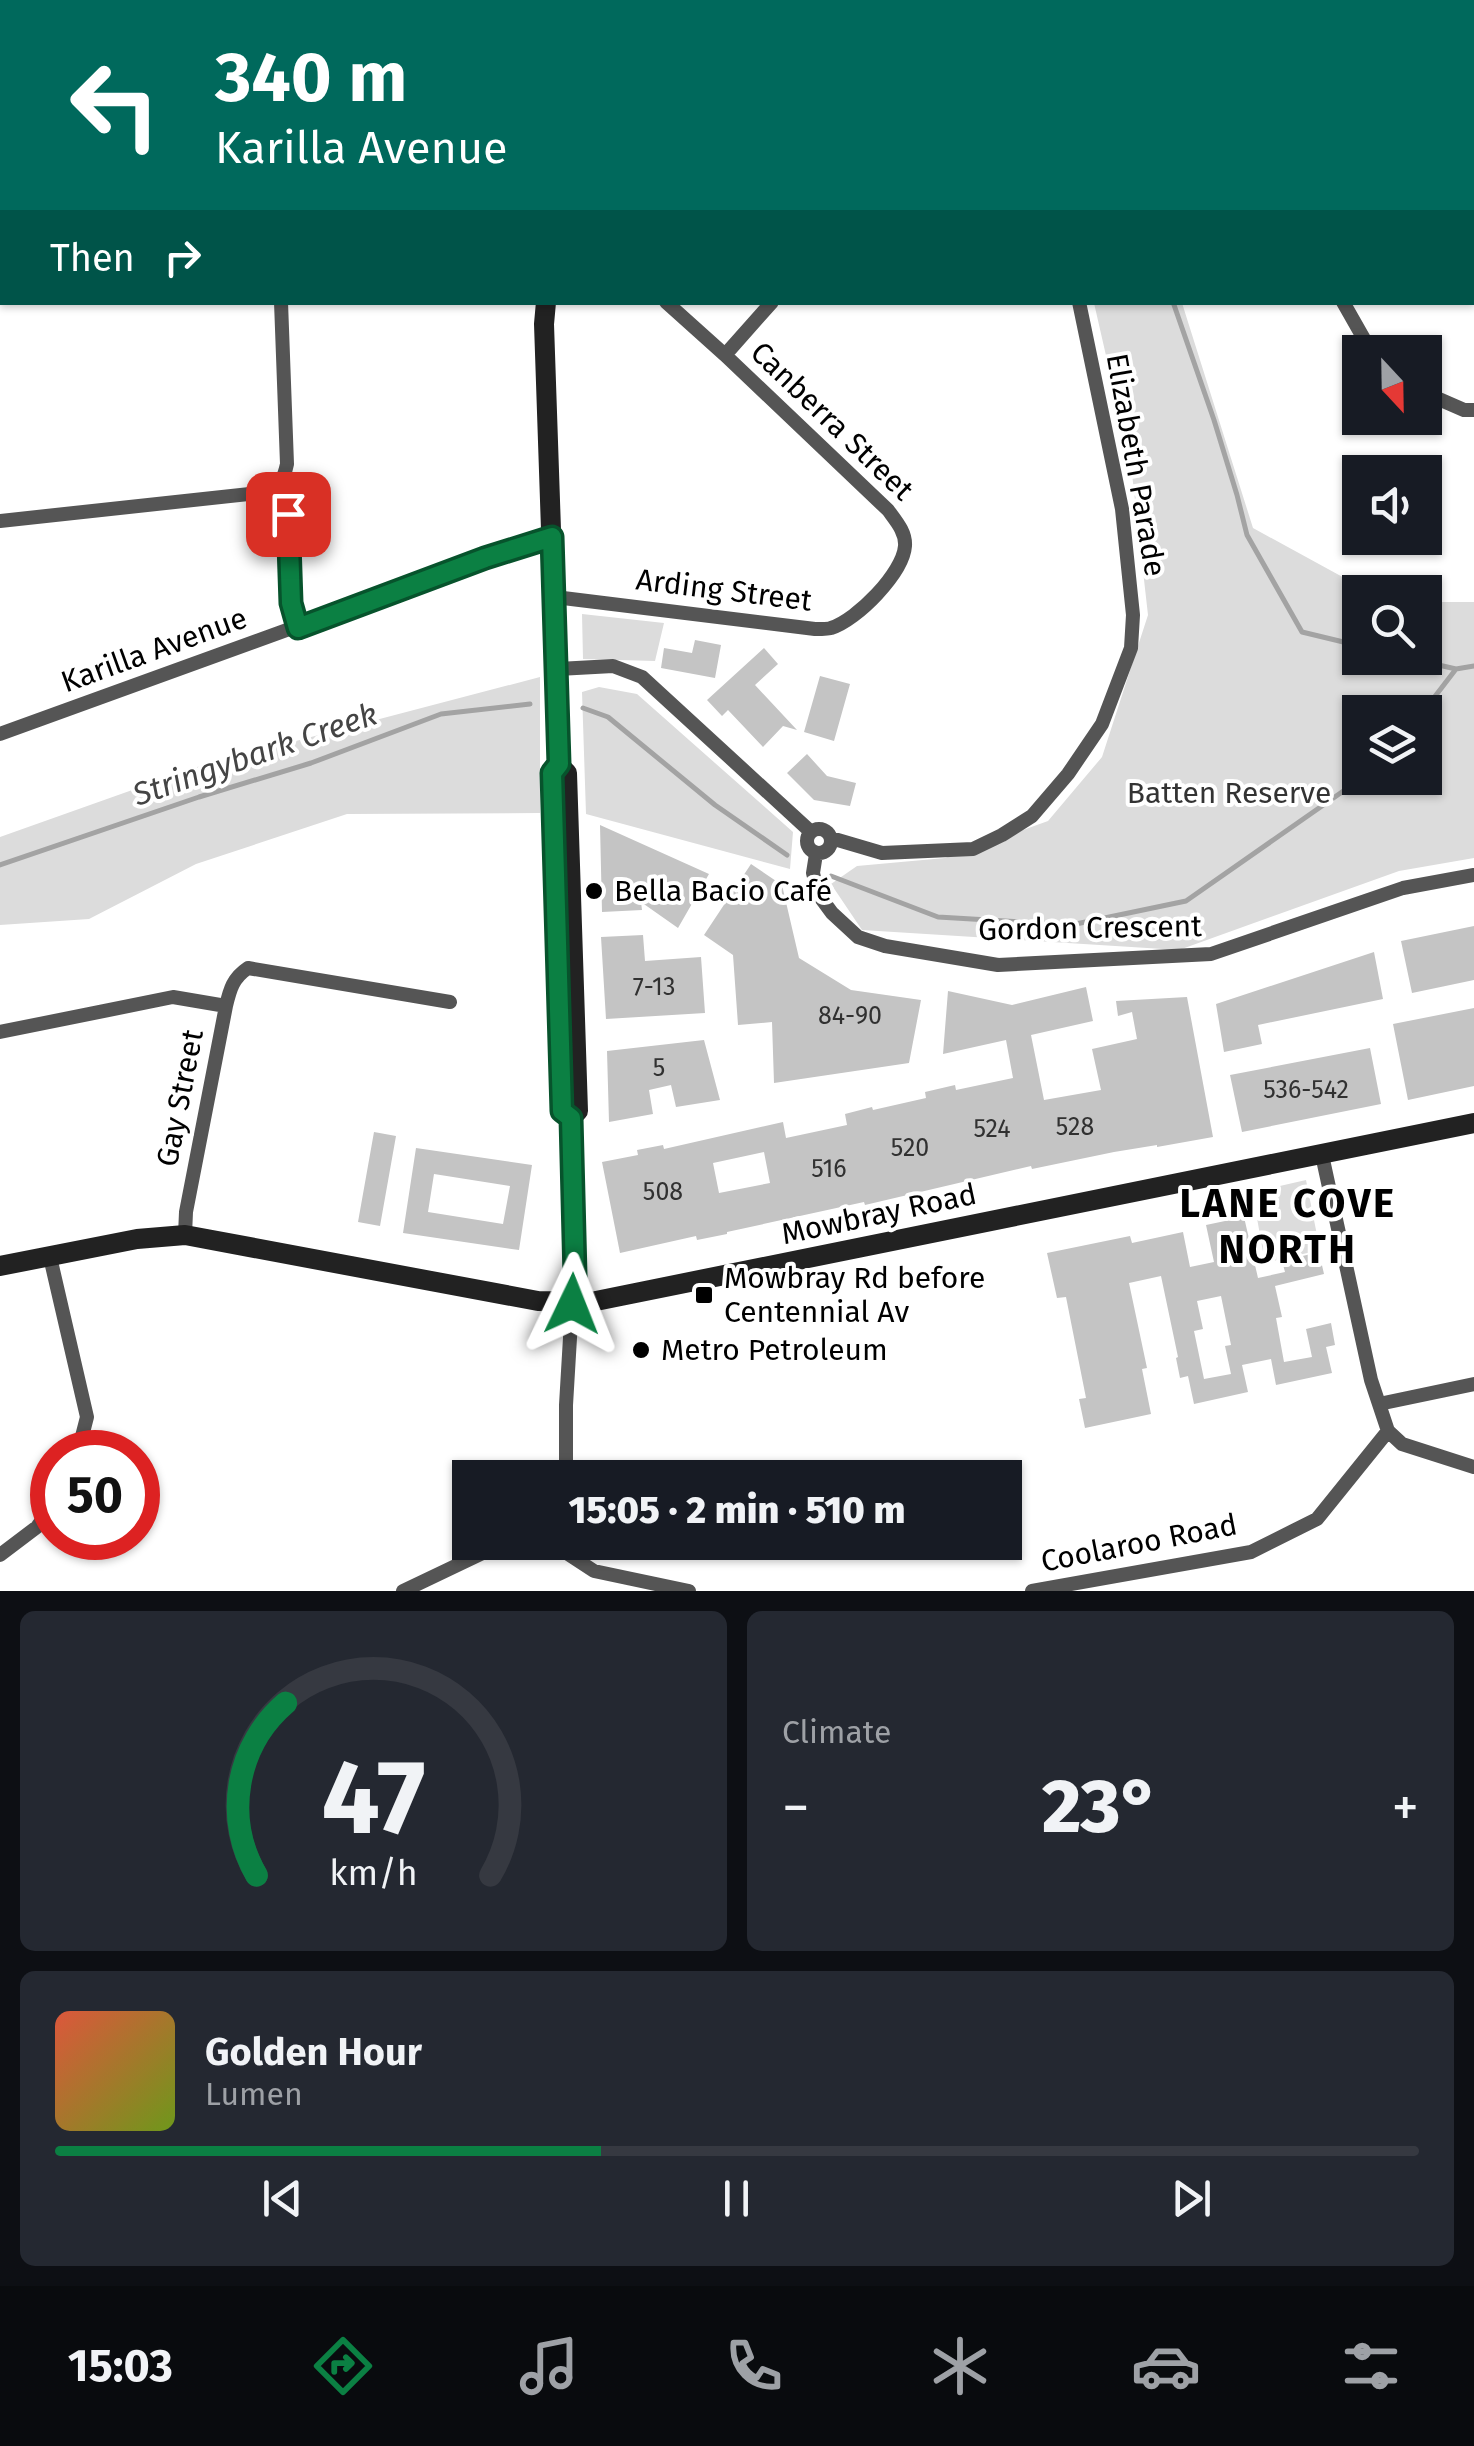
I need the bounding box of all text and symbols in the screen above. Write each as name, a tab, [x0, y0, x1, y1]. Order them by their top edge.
text: 340 m	[215, 36, 408, 120]
icon: left	[50, 40, 180, 170]
text: Karilla Avenue	[215, 121, 508, 175]
icon: right	[155, 230, 210, 285]
text: Then	[50, 235, 135, 281]
street label: Canberra Street	[743, 334, 921, 508]
north arrow	[1342, 335, 1442, 435]
map controls	[1342, 335, 1442, 795]
street label: Elizabeth Parade	[1099, 351, 1173, 579]
button: sound	[1342, 455, 1442, 555]
pin	[246, 472, 331, 557]
icon: arrive	[261, 487, 316, 542]
street label: Arding Street	[634, 561, 814, 619]
button: search	[1342, 575, 1442, 675]
street label: Karilla Avenue	[56, 600, 252, 700]
water label: Stringybark Creek	[127, 694, 382, 814]
button: layers	[1342, 695, 1442, 795]
park label: Batten Reserve	[1127, 775, 1331, 811]
place label: Bella Bacio Café	[614, 873, 832, 909]
marker: Bella Bacio Café	[583, 880, 605, 902]
street label: Gordon Crescent	[978, 908, 1202, 948]
house number: 7-13	[633, 972, 675, 1002]
house number: 84-90	[818, 1001, 882, 1031]
street label: Gay Street	[149, 1026, 211, 1170]
house number: 5	[653, 1053, 665, 1083]
house number: 536-542	[1263, 1075, 1349, 1105]
house number: 528	[1056, 1112, 1094, 1142]
house number: 524	[973, 1114, 1011, 1144]
house number: 520	[891, 1133, 929, 1163]
house number: 516	[811, 1154, 847, 1184]
street label: Mowbray Road	[778, 1176, 980, 1252]
house number: 508	[643, 1177, 683, 1207]
district label: LANE COVE NORTH	[1179, 1180, 1397, 1274]
position arrow	[520, 1252, 624, 1356]
place label: Mowbray Rd before Centennial Av	[724, 1260, 985, 1330]
marker: Mowbray Rd before Centennial Av	[693, 1284, 715, 1306]
place label: Metro Petroleum	[661, 1332, 888, 1368]
marker: Metro Petroleum	[630, 1339, 652, 1361]
speed limit sign: 50	[30, 1430, 160, 1560]
text: 15:05 · 2 min · 510 m	[569, 1487, 905, 1533]
street label: Coolaroo Road	[1038, 1506, 1240, 1580]
text: Climate	[782, 1713, 891, 1751]
text: 47	[321, 1736, 426, 1861]
text: 23°	[1042, 1762, 1159, 1852]
text: −	[782, 1775, 810, 1841]
text: +	[1392, 1775, 1419, 1841]
text: km/h	[329, 1852, 418, 1894]
text: Golden Hour	[205, 2029, 422, 2075]
text: Lumen	[205, 2075, 303, 2113]
icon: previous	[255, 2171, 310, 2226]
icon: pause	[709, 2171, 764, 2226]
icon: next	[1164, 2171, 1219, 2226]
icon: directions	[308, 2331, 378, 2401]
icon: music	[514, 2331, 584, 2401]
icon: phone	[719, 2331, 789, 2401]
icon: climate	[925, 2331, 995, 2401]
icon: car	[1131, 2331, 1201, 2401]
icon: filters	[1336, 2331, 1406, 2401]
text: 15:03	[68, 2339, 173, 2393]

